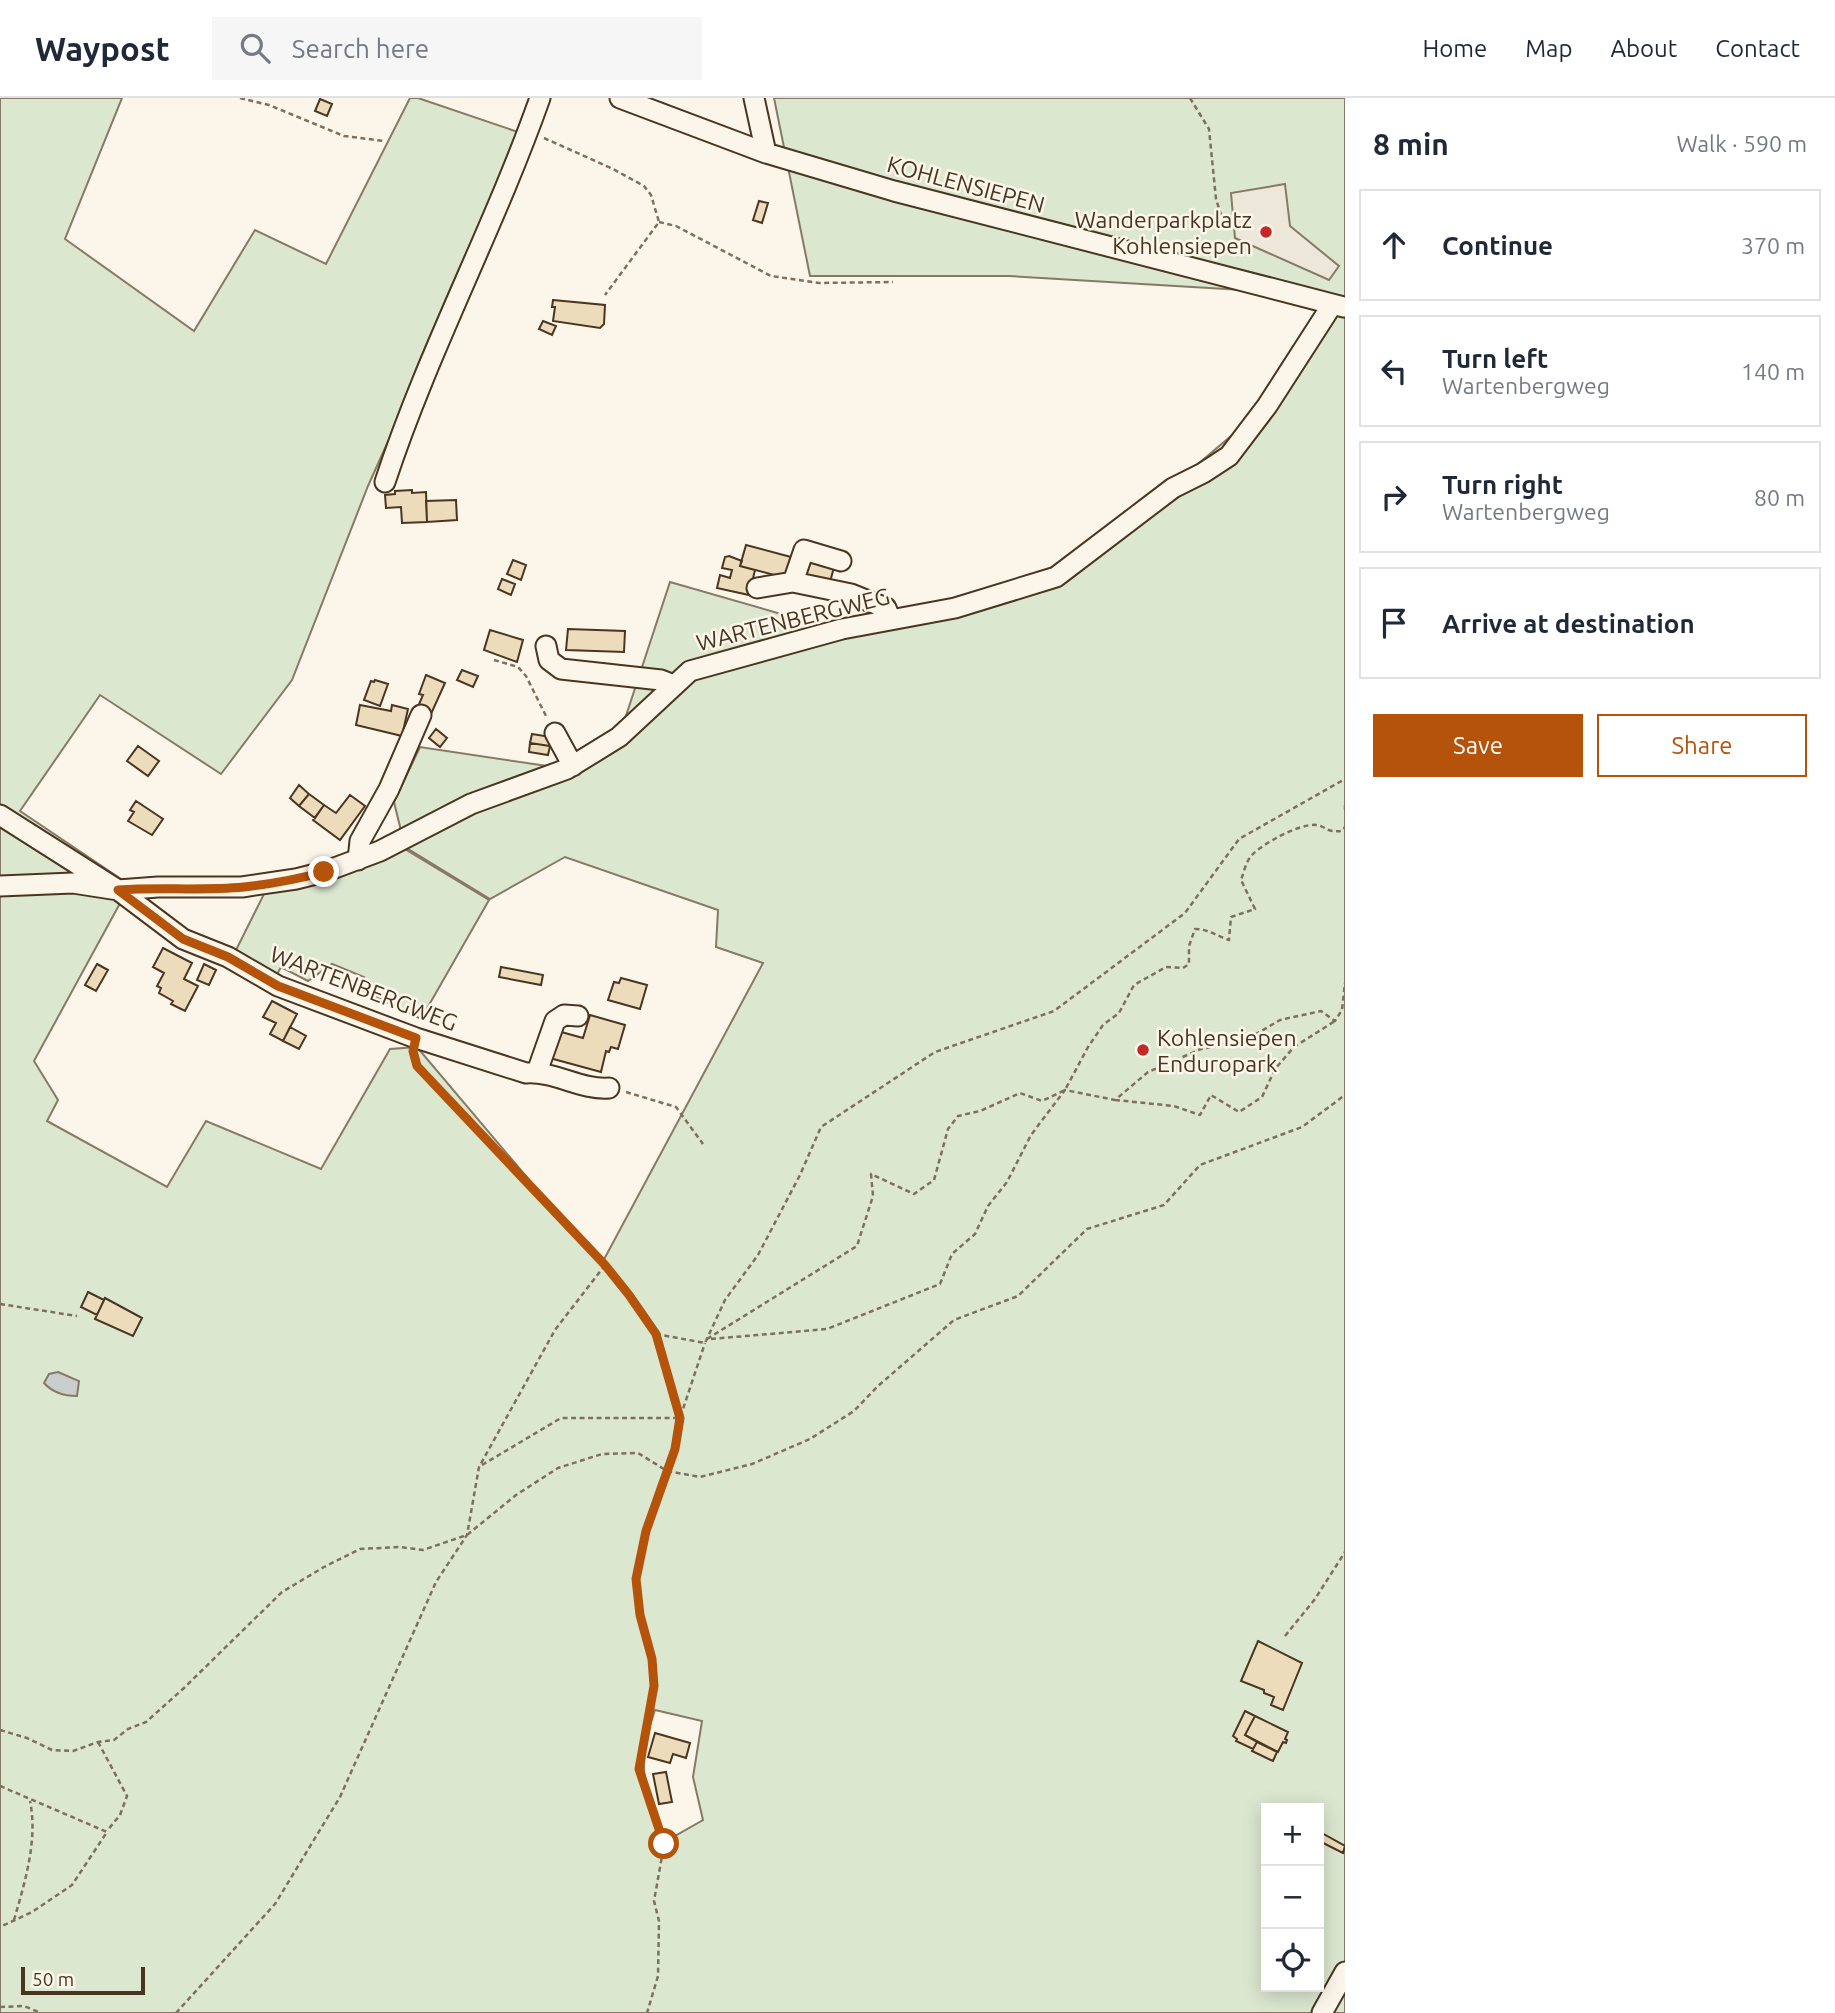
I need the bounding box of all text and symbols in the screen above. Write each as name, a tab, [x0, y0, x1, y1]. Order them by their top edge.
search box	[212, 17, 702, 80]
icon: search	[236, 29, 274, 67]
text: Waypost	[35, 30, 170, 67]
text: Search here	[292, 34, 429, 63]
text: Home	[1422, 35, 1487, 62]
text: Map	[1525, 35, 1572, 62]
text: About	[1610, 35, 1677, 62]
text: Contact	[1715, 35, 1800, 62]
text: 8 min	[1373, 127, 1449, 161]
text: Walk · 590 m	[1676, 131, 1807, 156]
street label: KOHLENSIEPEN	[884, 151, 1048, 217]
place label: Wanderparkplatz Kohlensiepen	[1075, 207, 1252, 258]
marker: Wanderparkplatz Kohlensiepen	[1258, 224, 1274, 240]
icon: ahead	[1375, 226, 1413, 264]
text: Continue	[1442, 231, 1553, 260]
text: 370 m	[1741, 233, 1805, 258]
text: Turn left	[1442, 344, 1548, 373]
icon: left	[1375, 352, 1413, 390]
text: 140 m	[1741, 359, 1805, 384]
text: Wartenbergweg	[1442, 373, 1610, 398]
text: Turn right	[1442, 470, 1563, 499]
icon: right	[1375, 478, 1413, 516]
text: 80 m	[1754, 485, 1805, 510]
text: Wartenbergweg	[1442, 499, 1610, 524]
street label: WARTENBERGWEG	[694, 583, 892, 655]
icon: arrive	[1375, 604, 1413, 642]
text: Arrive at destination	[1442, 609, 1695, 638]
button: Save	[1373, 714, 1583, 777]
button: Share	[1597, 714, 1807, 777]
route end	[308, 856, 339, 887]
street label: WARTENBERGWEG	[267, 941, 461, 1035]
place label: Kohlensiepen Enduropark	[1157, 1025, 1297, 1076]
marker: Kohlensiepen Enduropark	[1135, 1042, 1151, 1058]
map controls	[1261, 1803, 1324, 1992]
button: +	[1261, 1803, 1324, 1866]
route start	[648, 1828, 679, 1859]
button: −	[1261, 1866, 1324, 1929]
button: locate	[1261, 1929, 1324, 1992]
scale bar	[21, 1964, 145, 1996]
text: 50 m	[32, 1968, 74, 1990]

